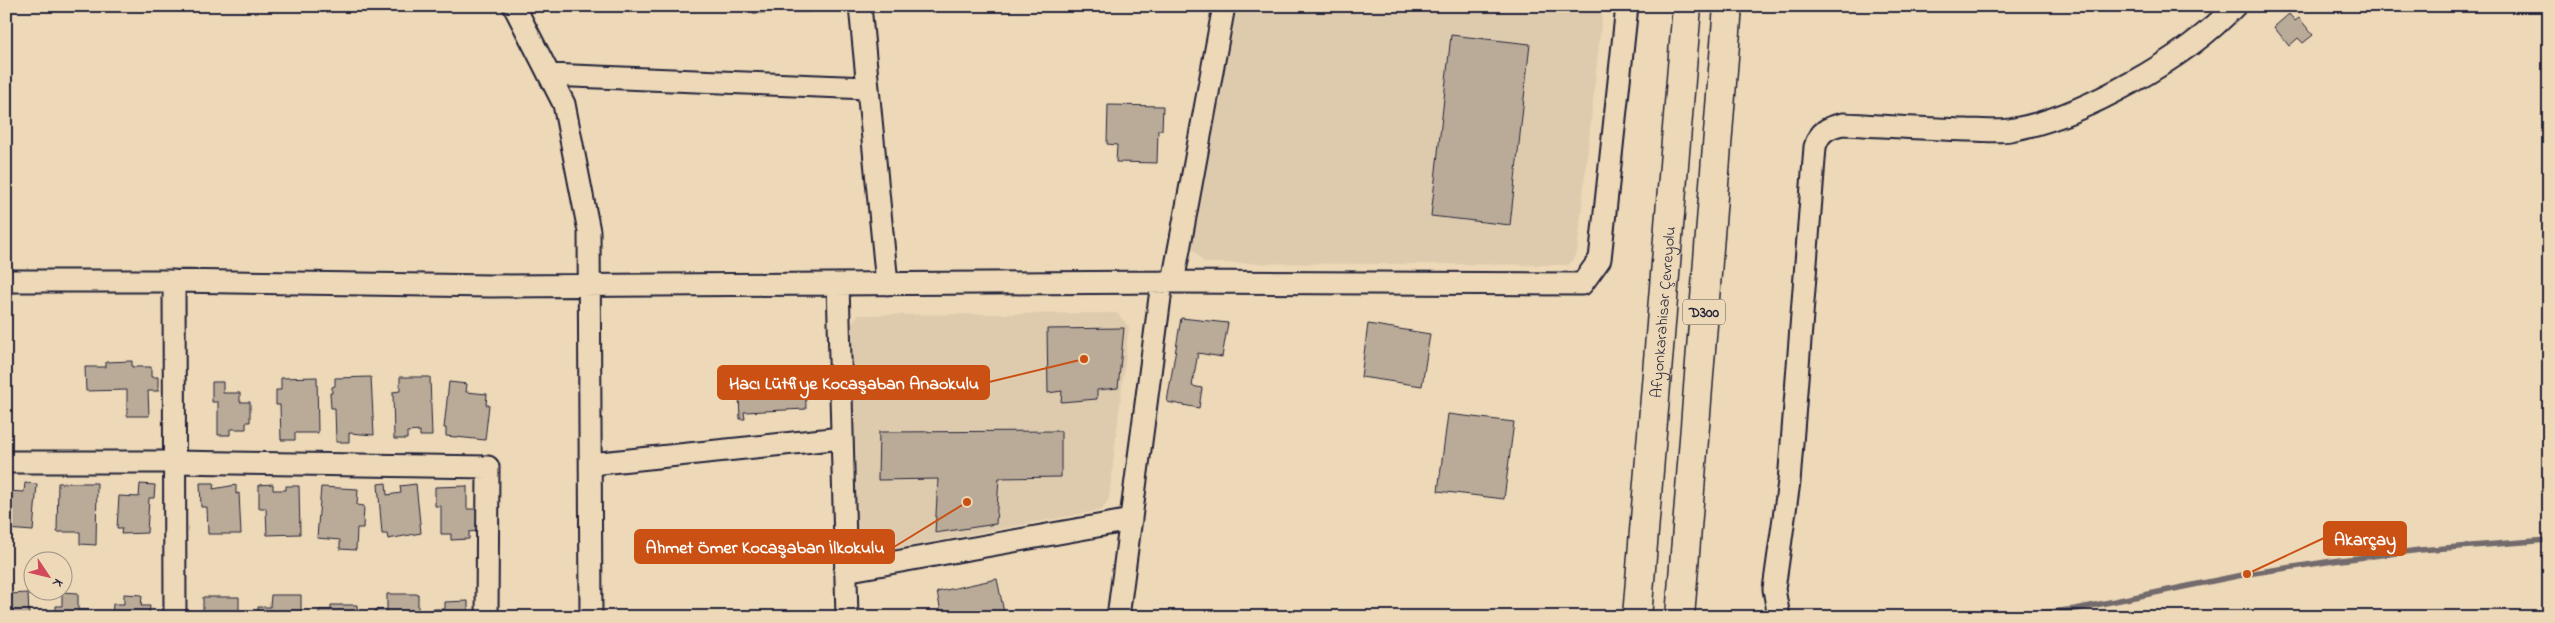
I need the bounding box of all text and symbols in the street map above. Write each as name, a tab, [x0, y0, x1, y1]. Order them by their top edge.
street label: Afyonkarahisar Çevreyolu	[1645, 226, 1683, 399]
road number: D300	[1683, 300, 1725, 324]
callout: Hacı Lütfiye Kocaşaban Anaokulu	[718, 366, 989, 399]
text: Hacı Lütfiye Kocaşaban Anaokulu	[729, 372, 979, 399]
callout: Akarçay	[2324, 522, 2406, 555]
text: Akarçay	[2334, 528, 2396, 555]
callout: Ahmet Ömer Kocaşaban İlkokulu	[635, 530, 894, 563]
text: Ahmet Ömer Kocaşaban İlkokulu	[646, 536, 884, 562]
north arrow	[22, 550, 72, 600]
text: K	[46, 574, 68, 592]

